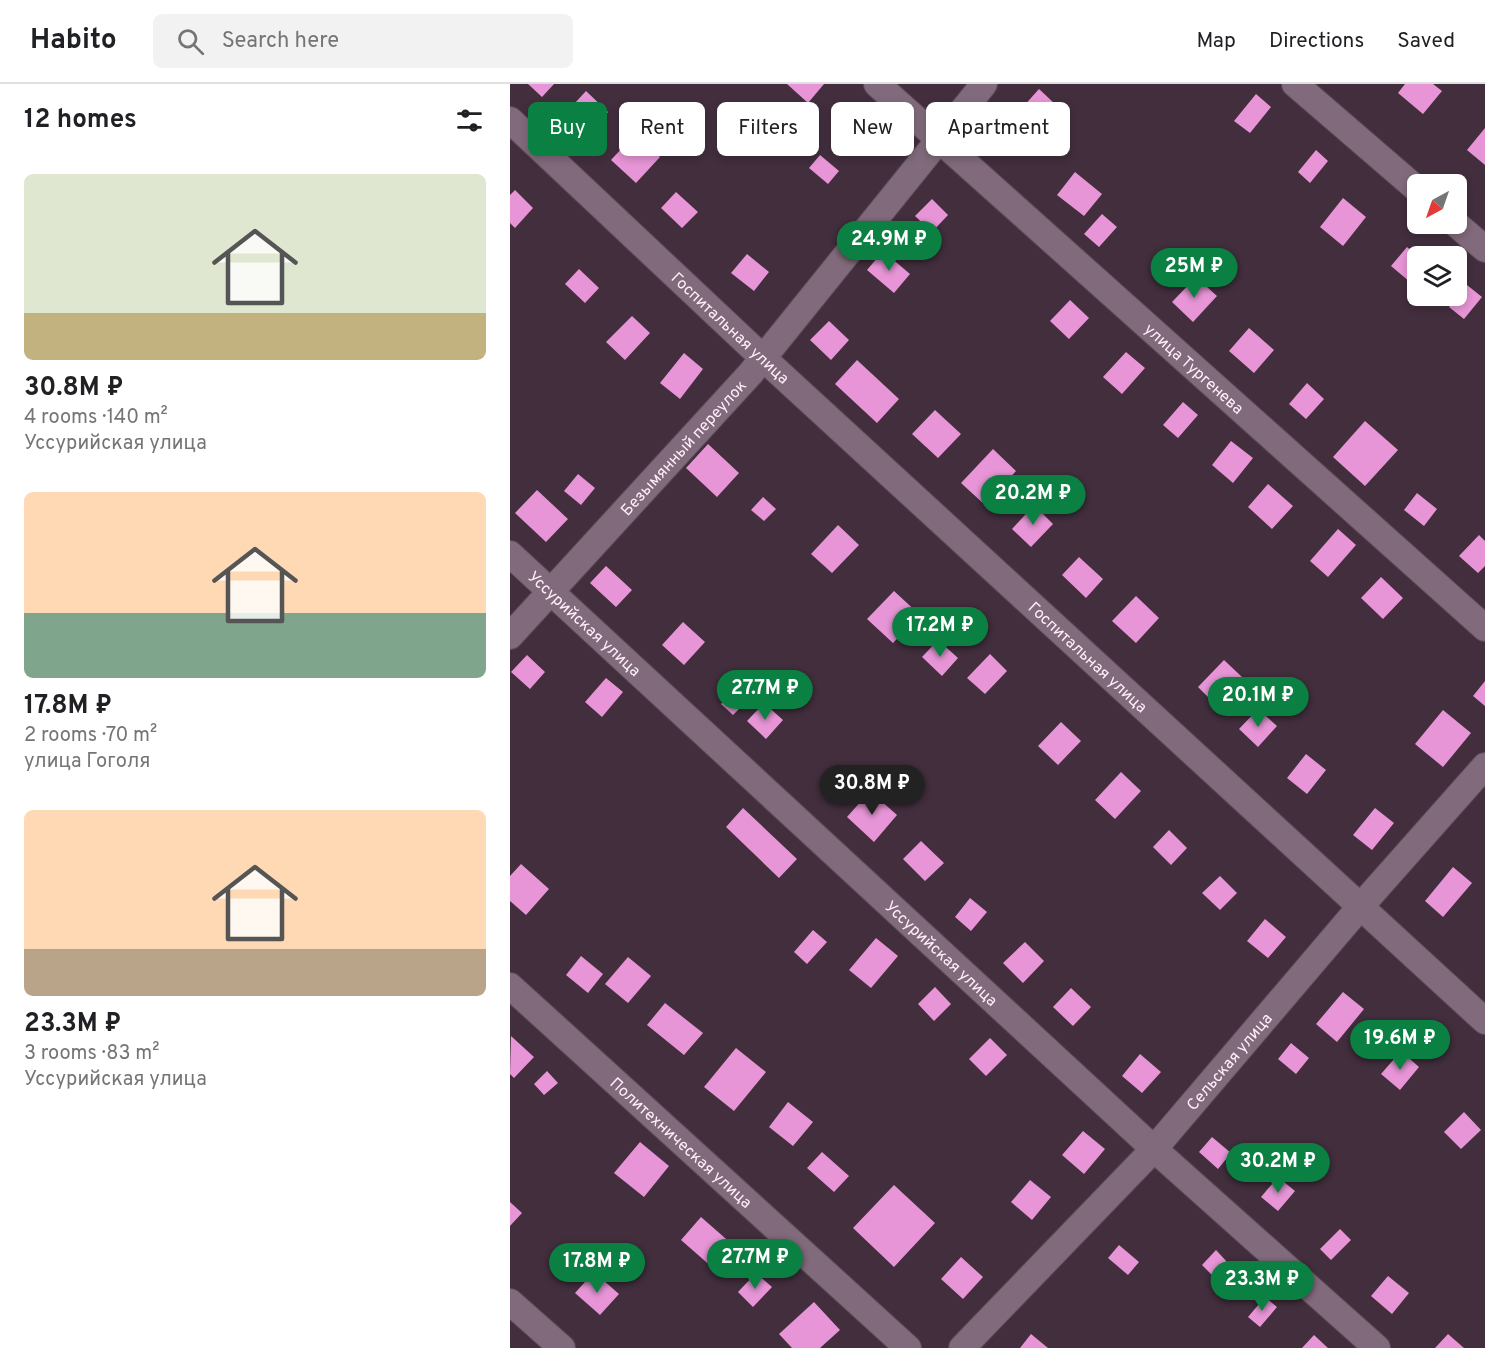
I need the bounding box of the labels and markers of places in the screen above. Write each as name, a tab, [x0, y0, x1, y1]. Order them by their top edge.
pin: 24.9M ₽	[834, 221, 944, 272]
pin: 25M ₽	[1152, 248, 1236, 299]
pin: 20.2M ₽	[978, 475, 1088, 526]
pin: 17.2M ₽	[885, 607, 995, 658]
pin: 27.7M ₽	[710, 670, 820, 721]
pin: 20.1M ₽	[1203, 677, 1313, 728]
pin: 30.8M ₽	[817, 765, 927, 816]
pin: 19.6M ₽	[1345, 1020, 1455, 1071]
pin: 30.2M ₽	[1223, 1143, 1333, 1194]
pin: 27.7M ₽	[700, 1239, 810, 1290]
pin: 17.8M ₽	[542, 1243, 652, 1294]
pin: 23.3M ₽	[1207, 1261, 1317, 1312]

